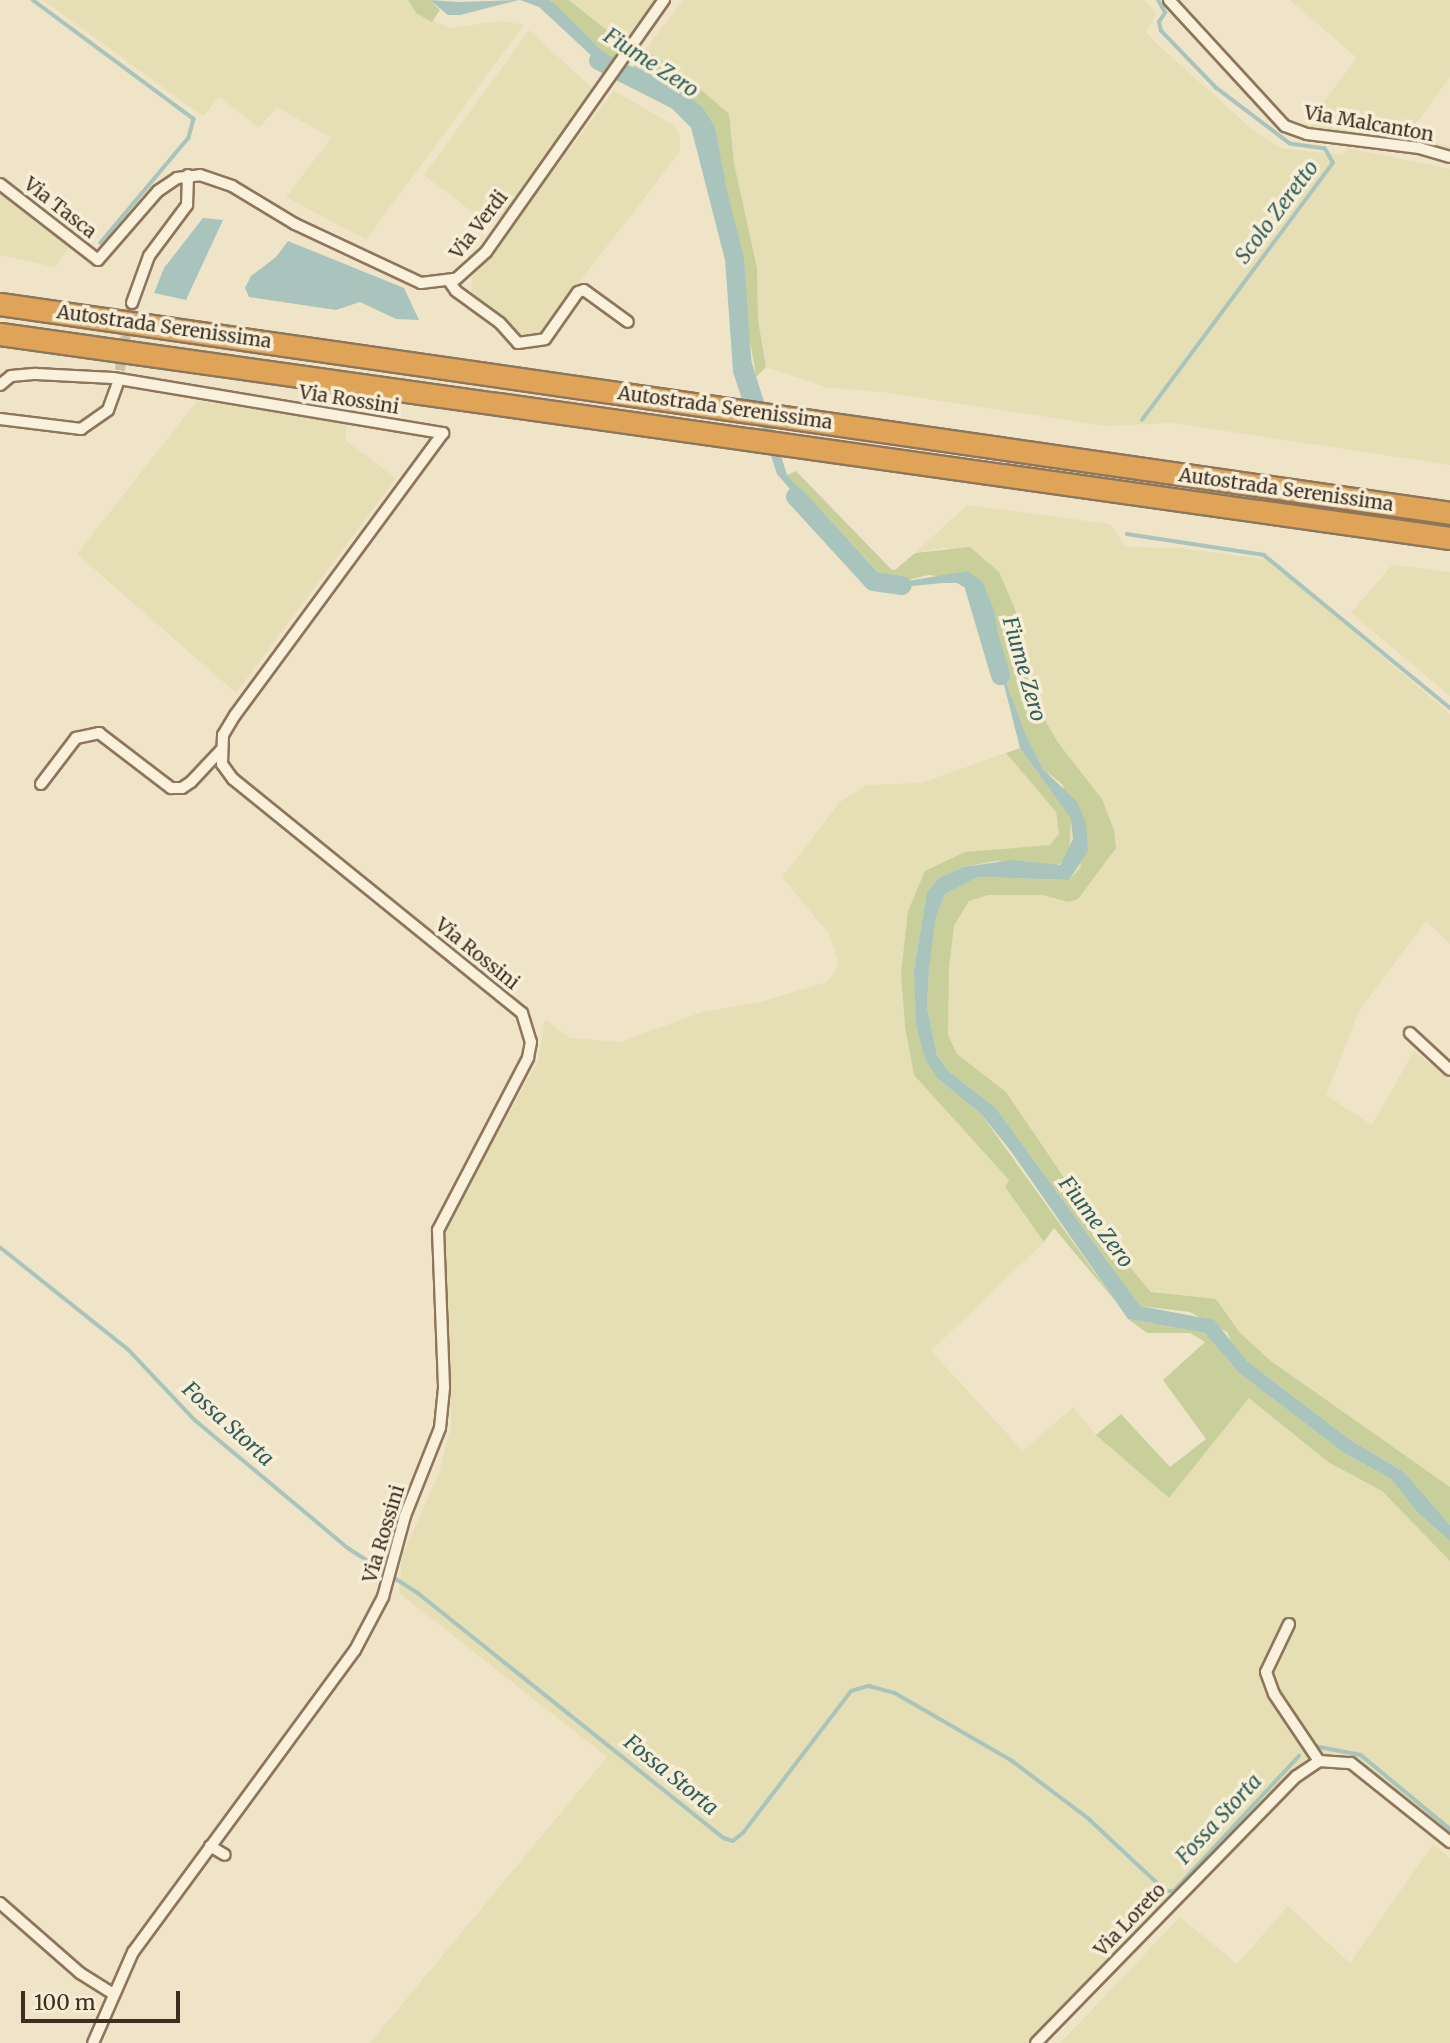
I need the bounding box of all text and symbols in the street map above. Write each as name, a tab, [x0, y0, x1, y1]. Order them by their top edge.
water label: Fiume Zero	[599, 23, 703, 103]
street label: Via Malcanton	[1303, 101, 1435, 147]
water label: Scolo Zeretto	[1230, 156, 1324, 268]
street label: Via Tasca	[19, 173, 101, 243]
street label: Via Verdi	[445, 186, 513, 264]
street label: Autostrada Serenissima	[55, 301, 273, 353]
street label: Via Rossini	[297, 381, 401, 419]
street label: Autostrada Serenissima	[616, 382, 834, 434]
street label: Autostrada Serenissima	[1177, 464, 1395, 516]
water label: Fiume Zero	[997, 614, 1051, 724]
street label: Via Rossini	[431, 913, 523, 995]
water label: Fiume Zero	[1054, 1171, 1138, 1273]
water label: Fossa Storta	[177, 1377, 279, 1471]
street label: Via Rossini	[358, 1482, 410, 1586]
water label: Fossa Storta	[619, 1729, 723, 1821]
water label: Fossa Storta	[1171, 1769, 1267, 1869]
street label: Via Loreto	[1090, 1879, 1170, 1961]
scale bar	[24, 1976, 184, 2020]
text: 100 m	[34, 1989, 96, 2016]

